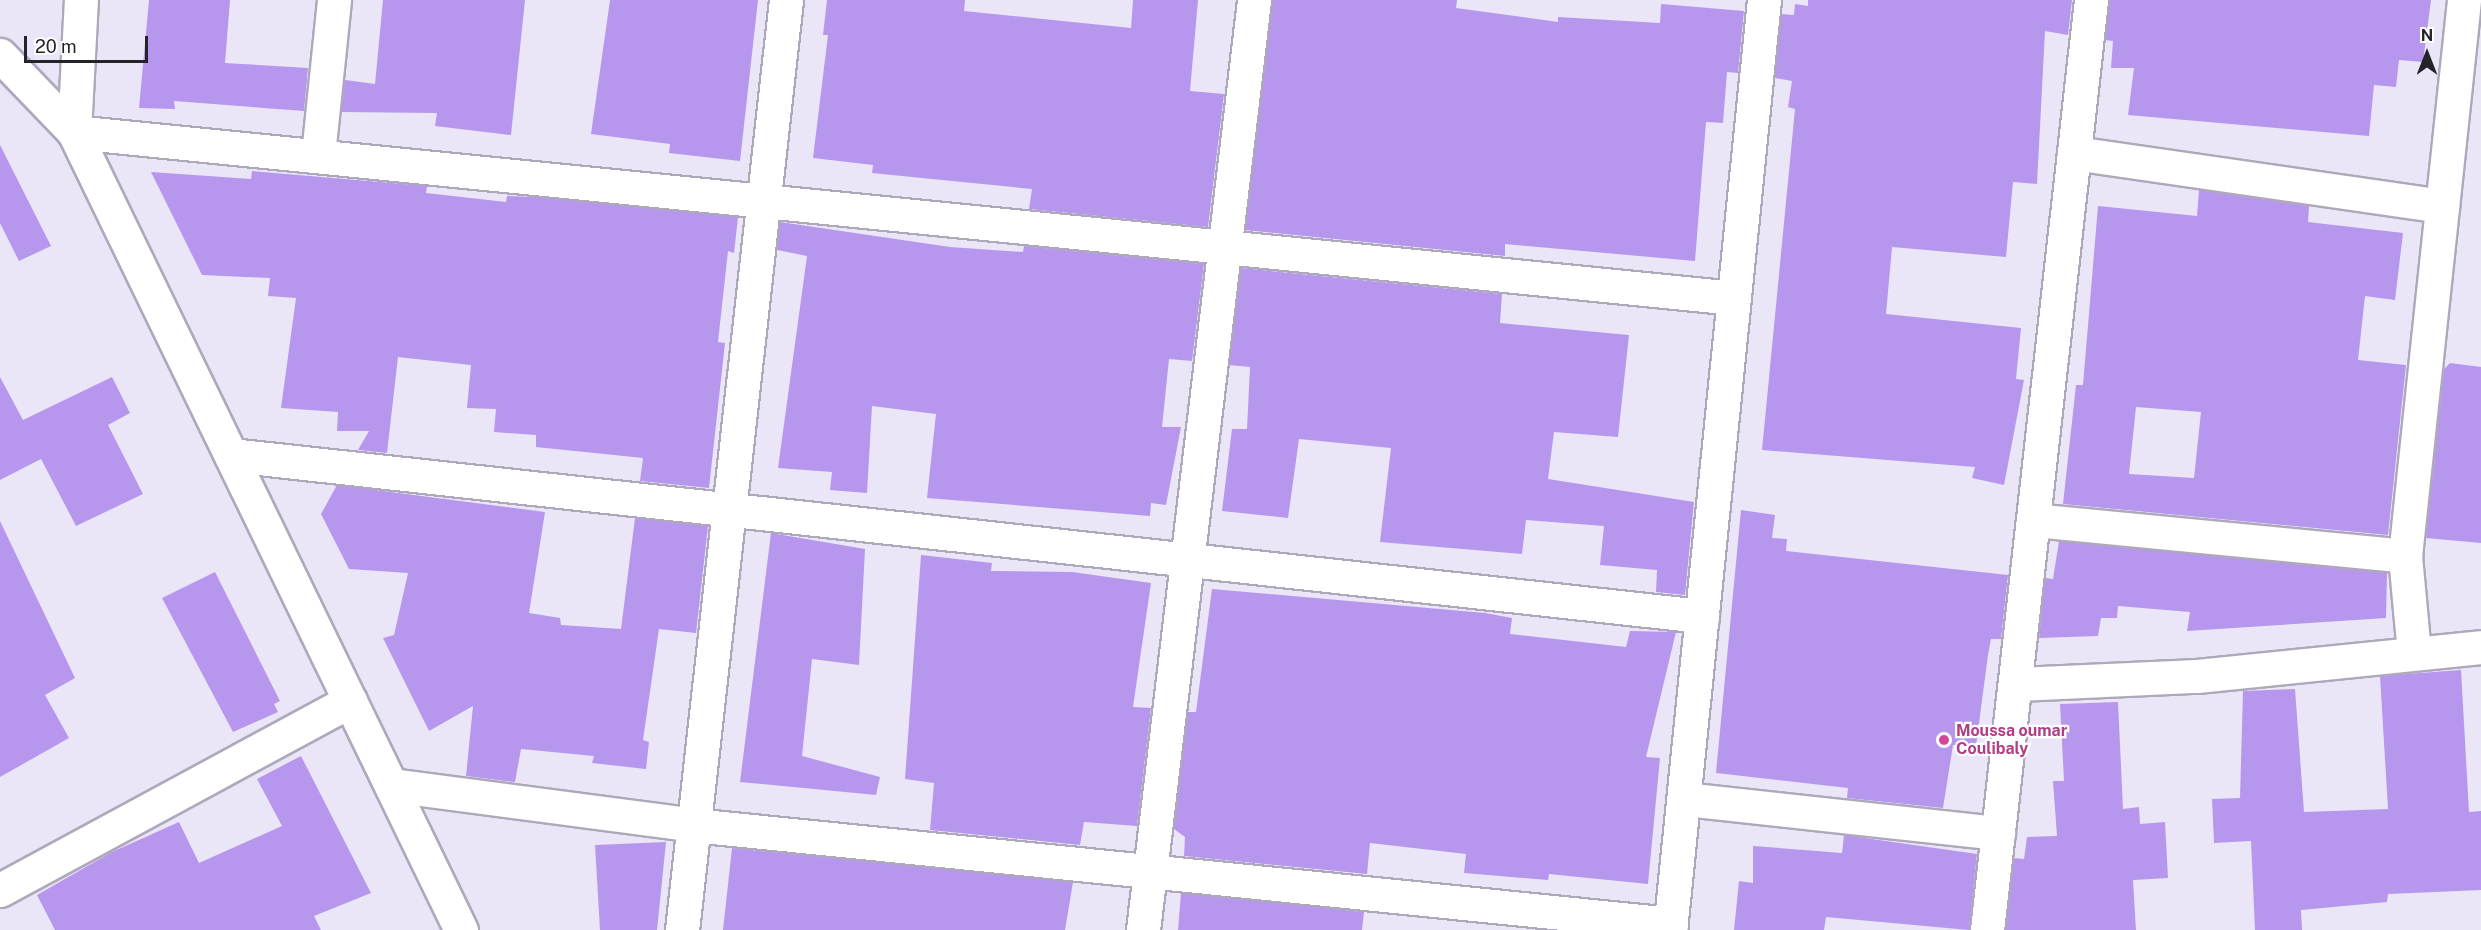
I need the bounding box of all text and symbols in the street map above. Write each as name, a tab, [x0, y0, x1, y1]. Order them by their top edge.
scale bar	[27, 24, 152, 62]
north arrow	[2397, 24, 2457, 84]
text: N	[2421, 26, 2433, 45]
text: 20 m	[35, 36, 77, 57]
place label: Moussa oumar Coulibaly	[1956, 721, 2067, 759]
marker: Moussa oumar Coulibaly	[1937, 733, 1951, 747]

